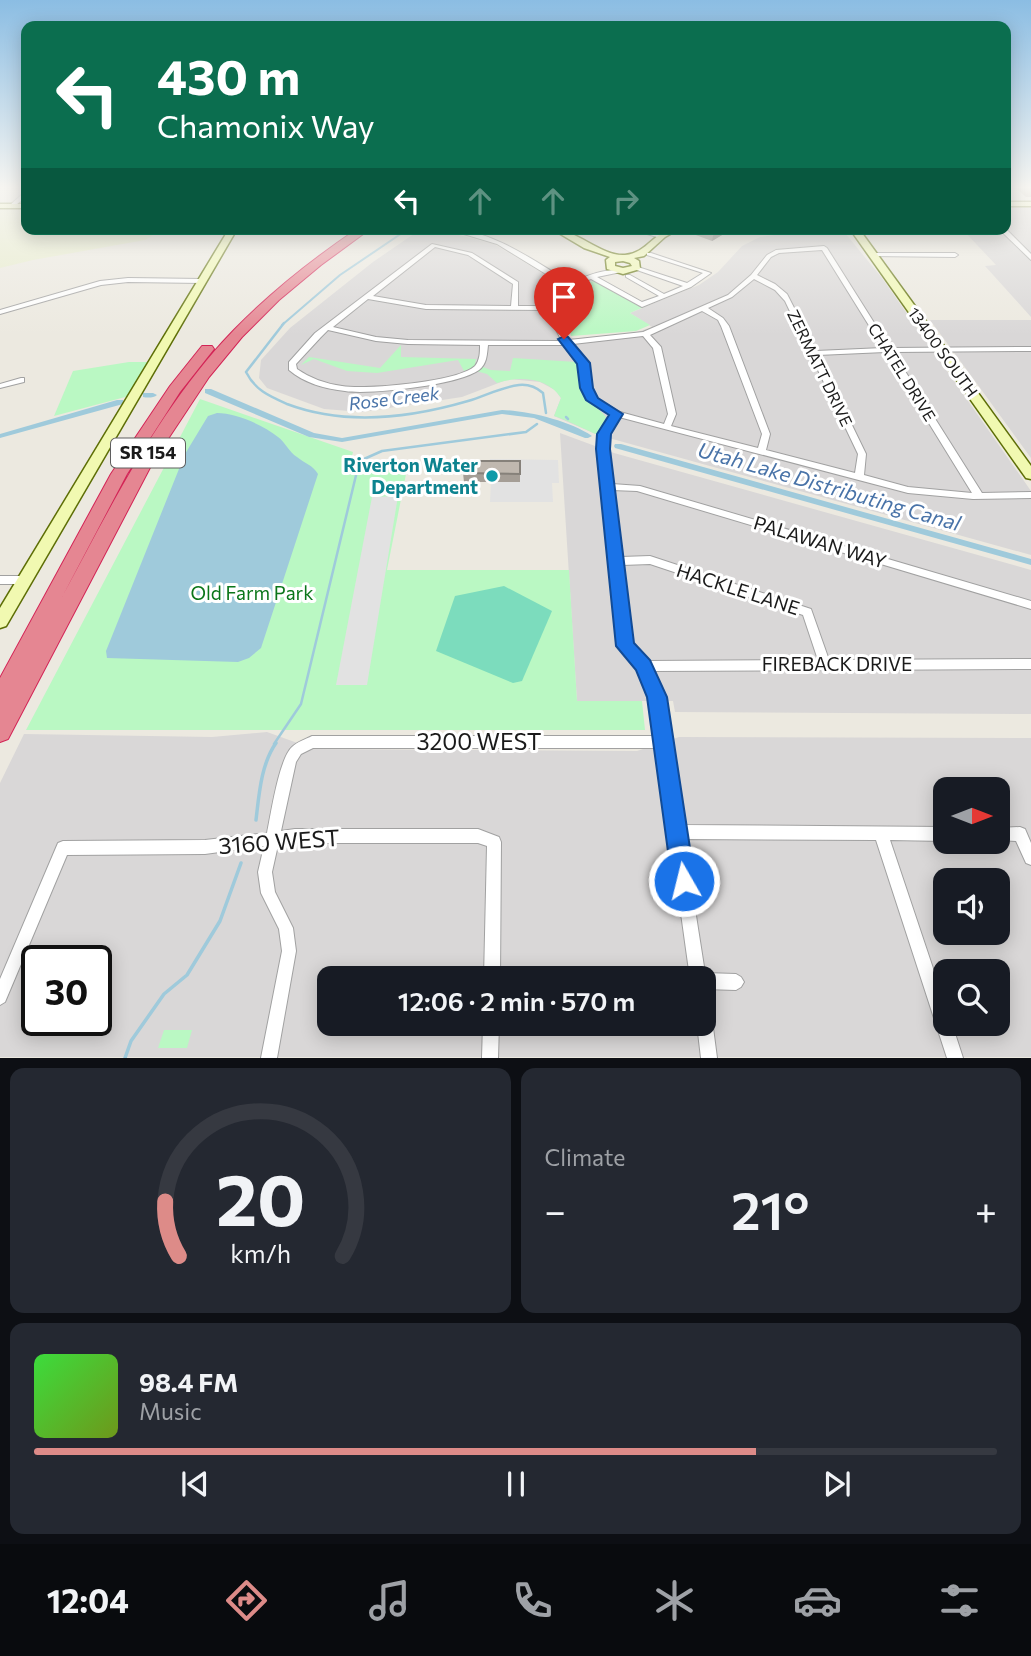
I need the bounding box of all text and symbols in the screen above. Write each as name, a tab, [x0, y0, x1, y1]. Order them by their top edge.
text: 430 m	[157, 45, 300, 105]
icon: left	[42, 49, 133, 140]
text: Chamonix Way	[157, 105, 375, 145]
icon: left	[388, 182, 426, 220]
icon: ahead	[461, 182, 499, 220]
icon: ahead	[534, 182, 572, 220]
icon: right	[607, 182, 645, 220]
pin	[534, 267, 594, 339]
icon: arrive	[545, 278, 583, 316]
street label: 13400 SOUTH	[905, 303, 982, 400]
street label: ZERMATT DRIVE	[784, 307, 857, 429]
street label: CHATEL DRIVE	[865, 319, 940, 424]
water label: Rose Creek	[347, 381, 442, 414]
water label: Utah Lake Distributing Canal	[695, 436, 964, 535]
road number: SR 154	[111, 438, 185, 467]
place label: Riverton Water Department	[343, 453, 478, 498]
marker: Riverton Water Department	[484, 468, 500, 484]
street label: PALAWAN WAY	[751, 510, 889, 573]
street label: HACKLE LANE	[674, 558, 803, 619]
park label: Old Farm Park	[191, 581, 313, 604]
street label: FIREBACK DRIVE	[762, 652, 912, 675]
street label: 3200 WEST	[416, 727, 542, 755]
north arrow	[933, 777, 1010, 854]
map controls	[933, 777, 1010, 1036]
street label: 3160 WEST	[217, 823, 341, 859]
position arrow	[647, 844, 721, 918]
button: sound	[933, 868, 1010, 945]
speed limit sign: 30	[21, 945, 112, 1036]
button: search	[933, 959, 1010, 1036]
text: 12:06 · 2 min · 570 m	[398, 985, 635, 1016]
text: Climate	[545, 1143, 626, 1171]
text: 20	[216, 1153, 305, 1242]
text: 21°	[731, 1177, 810, 1241]
text: −	[545, 1186, 566, 1233]
text: +	[975, 1186, 997, 1233]
text: km/h	[230, 1238, 291, 1268]
text: 98.4 FM	[139, 1366, 238, 1397]
text: Music	[139, 1397, 202, 1425]
icon: previous	[176, 1465, 214, 1503]
icon: pause	[497, 1465, 535, 1503]
icon: next	[818, 1465, 856, 1503]
icon: directions	[222, 1576, 271, 1625]
icon: music	[365, 1576, 414, 1625]
icon: phone	[508, 1576, 557, 1625]
icon: climate	[650, 1576, 699, 1625]
icon: car	[793, 1576, 842, 1625]
icon: filters	[935, 1576, 984, 1625]
text: 12:04	[47, 1580, 129, 1620]

